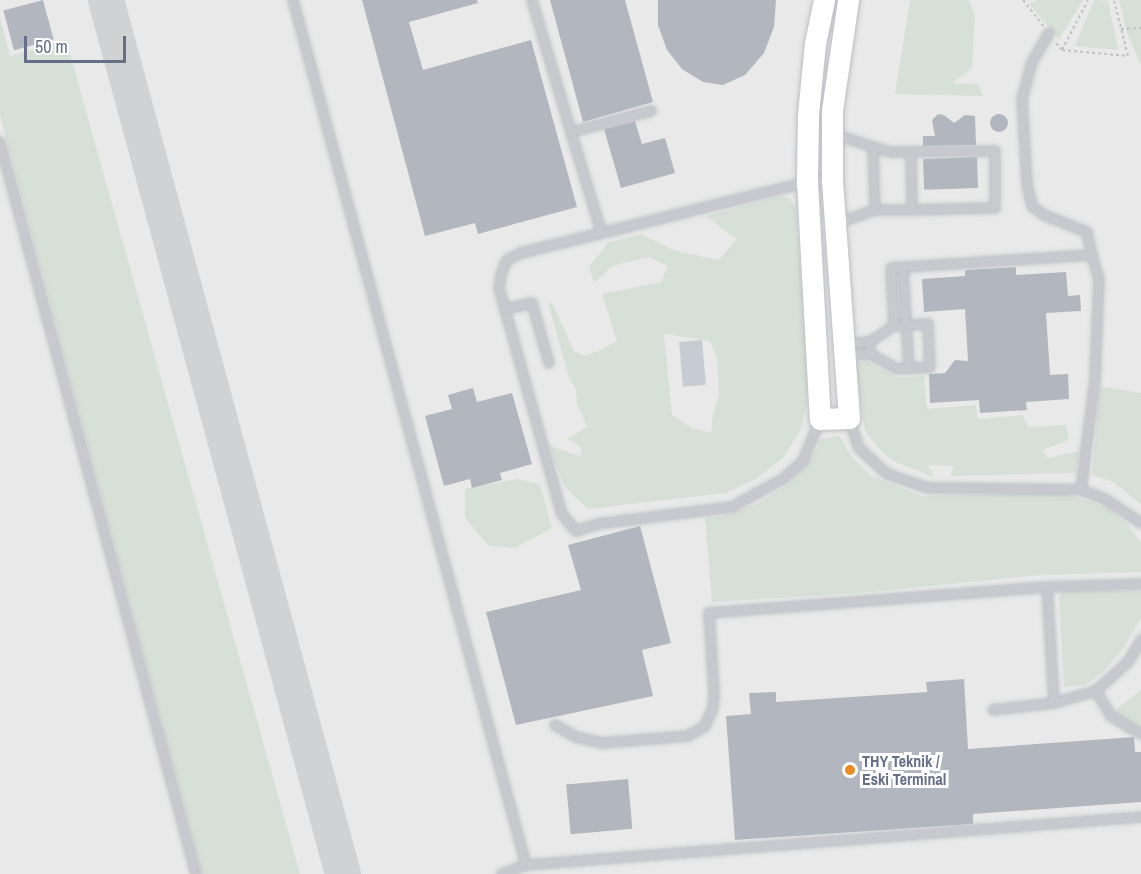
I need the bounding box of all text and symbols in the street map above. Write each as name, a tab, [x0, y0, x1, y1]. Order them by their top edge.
scale bar	[27, 24, 129, 62]
text: 50 m	[35, 34, 68, 59]
place label: THY Teknik / Eski Terminal	[862, 751, 946, 789]
marker: THY Teknik / Eski Terminal	[843, 763, 857, 777]

